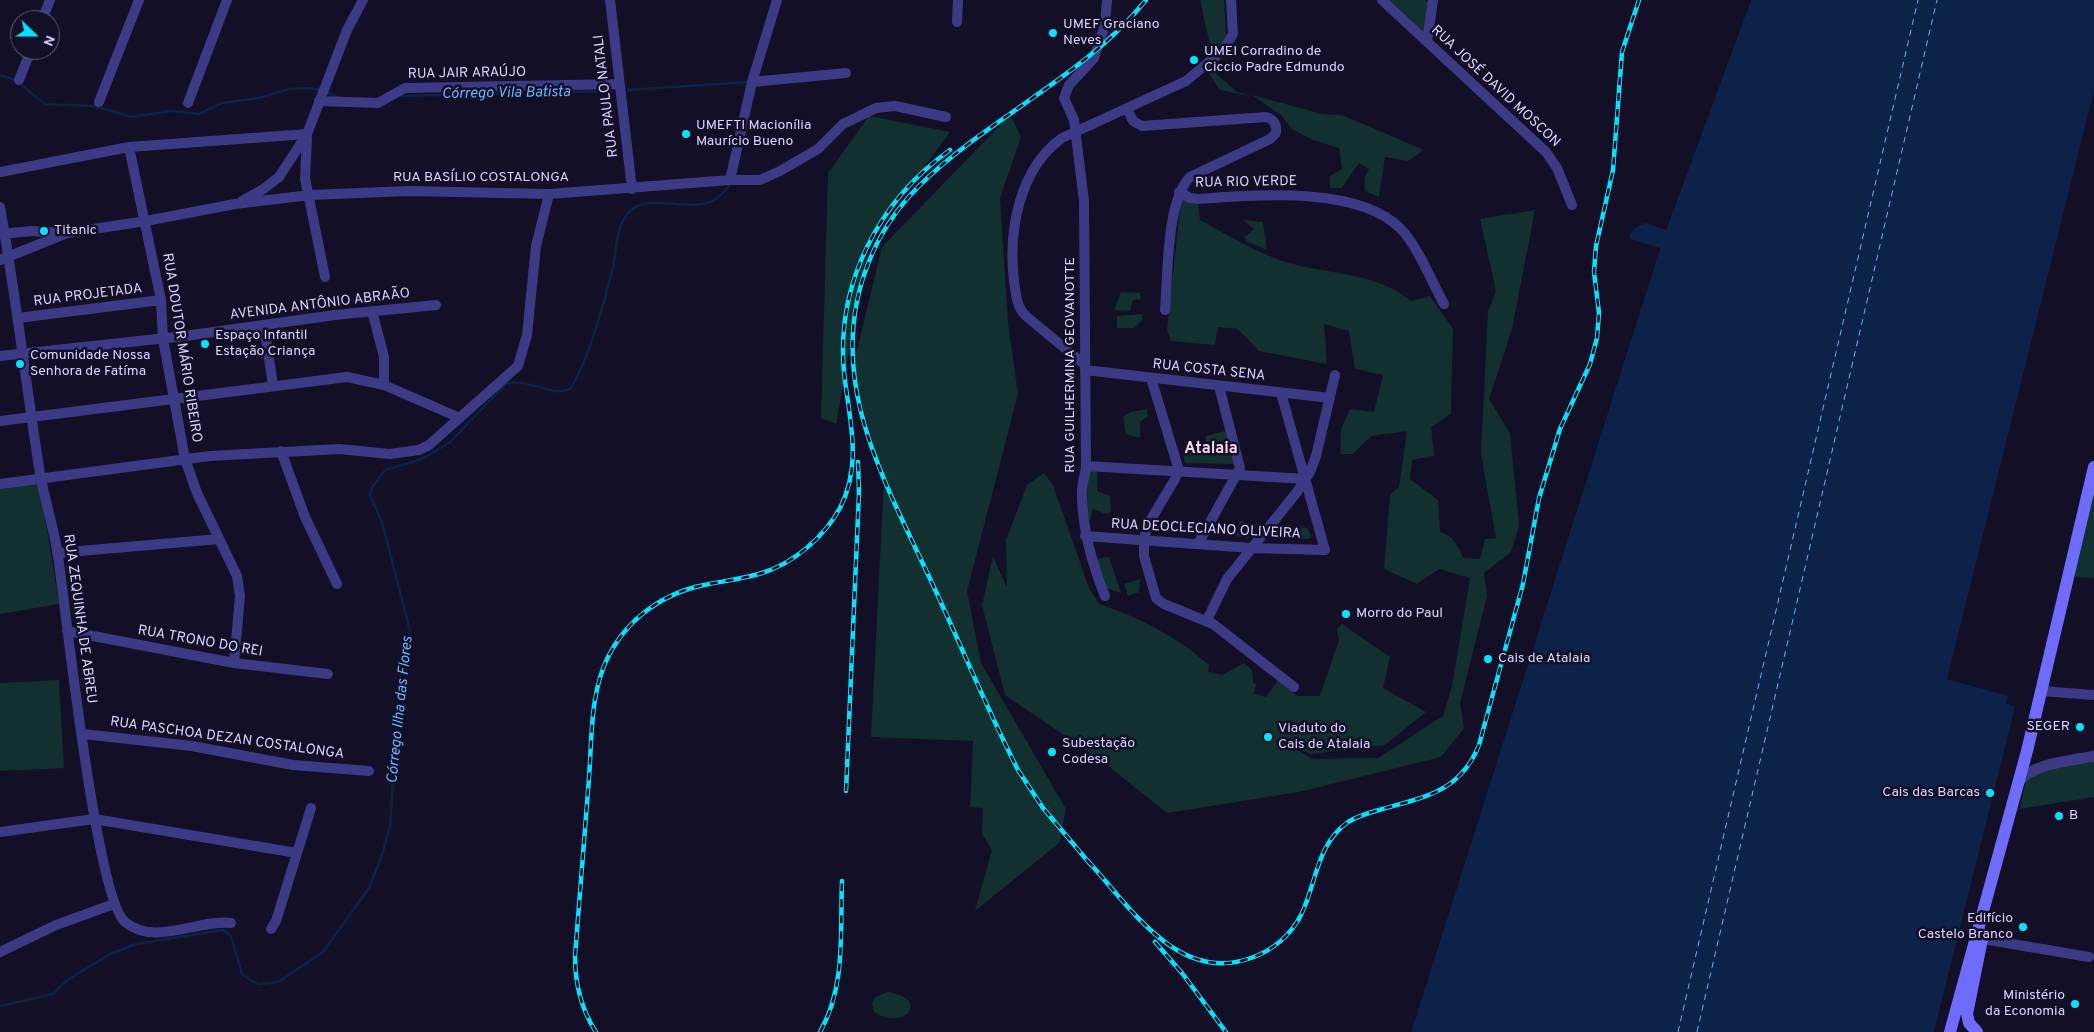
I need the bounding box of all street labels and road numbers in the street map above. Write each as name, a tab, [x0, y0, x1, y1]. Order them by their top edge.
street label: RUA JOSÉ DAVID MOSCON	[1427, 23, 1563, 151]
street label: RUA PAULO NATALI	[591, 34, 623, 158]
street label: RUA JAIR ARAÚJO	[408, 65, 526, 83]
street label: RUA BASÍLIO COSTALONGA	[393, 170, 569, 186]
street label: RUA RIO VERDE	[1195, 174, 1297, 192]
street label: RUA DOUTOR MÁRIO RIBEIRO	[158, 252, 204, 444]
street label: RUA GUILHERMINA GEOVANOTTE	[1063, 257, 1079, 473]
street label: RUA PROJETADA	[33, 281, 143, 311]
street label: AVENIDA ANTÔNIO ABRAÃO	[229, 286, 411, 324]
street label: RUA COSTA SENA	[1152, 357, 1266, 385]
street label: RUA DEOCLECIANO OLIVEIRA	[1111, 517, 1301, 543]
street label: RUA ZEQUINHA DE ABREU	[59, 533, 99, 705]
street label: RUA TRONO DO REI	[136, 623, 264, 661]
street label: RUA PASCHOA DEZAN COSTALONGA	[109, 714, 345, 764]

